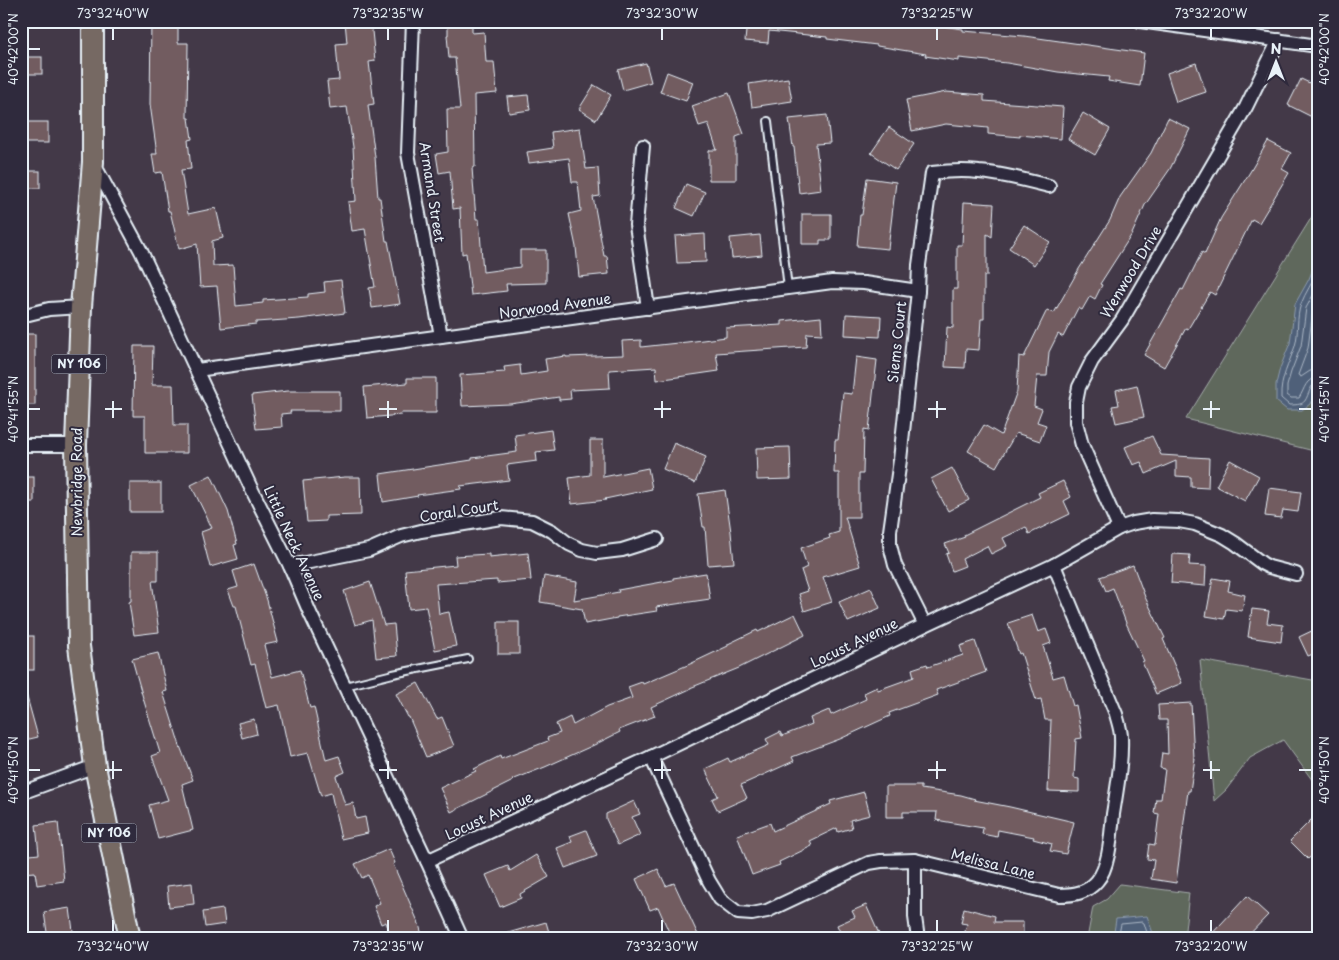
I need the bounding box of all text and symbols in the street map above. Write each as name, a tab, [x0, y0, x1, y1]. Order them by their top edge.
text: 73°32'40"W	[77, 4, 150, 22]
text: 73°32'35"W	[353, 4, 424, 22]
text: 73°32'30"W	[626, 4, 699, 22]
text: 73°32'25"W	[901, 4, 973, 22]
text: 73°32'20"W	[1175, 4, 1248, 22]
text: 40°42'00"N	[4, 13, 22, 85]
text: 40°42'00"N	[1315, 13, 1333, 85]
north arrow	[1252, 38, 1302, 88]
text: N	[1270, 38, 1282, 59]
street label: Armand Street	[414, 140, 451, 244]
street label: Wenwood Drive	[1095, 222, 1166, 322]
street label: Norwood Avenue	[498, 287, 613, 324]
street label: Siems Court	[882, 300, 911, 384]
road number: NY 106	[52, 354, 106, 374]
text: 40°41'55"N	[4, 376, 22, 442]
text: 40°41'55"N	[1315, 376, 1333, 442]
street label: Newbridge Road	[66, 427, 87, 537]
street label: Little Neck Avenue	[259, 482, 330, 604]
street label: Coral Court	[418, 494, 500, 527]
street label: Locust Avenue	[807, 612, 901, 673]
text: 40°41'50"N	[4, 736, 22, 804]
text: 40°41'50"N	[1315, 736, 1333, 804]
street label: Locust Avenue	[441, 786, 536, 845]
road number: NY 106	[82, 824, 136, 842]
street label: Melissa Lane	[949, 843, 1037, 884]
text: 73°32'40"W	[77, 937, 150, 955]
text: 73°32'35"W	[353, 937, 424, 955]
text: 73°32'30"W	[626, 937, 699, 955]
text: 73°32'25"W	[901, 937, 973, 955]
text: 73°32'20"W	[1175, 937, 1248, 955]

